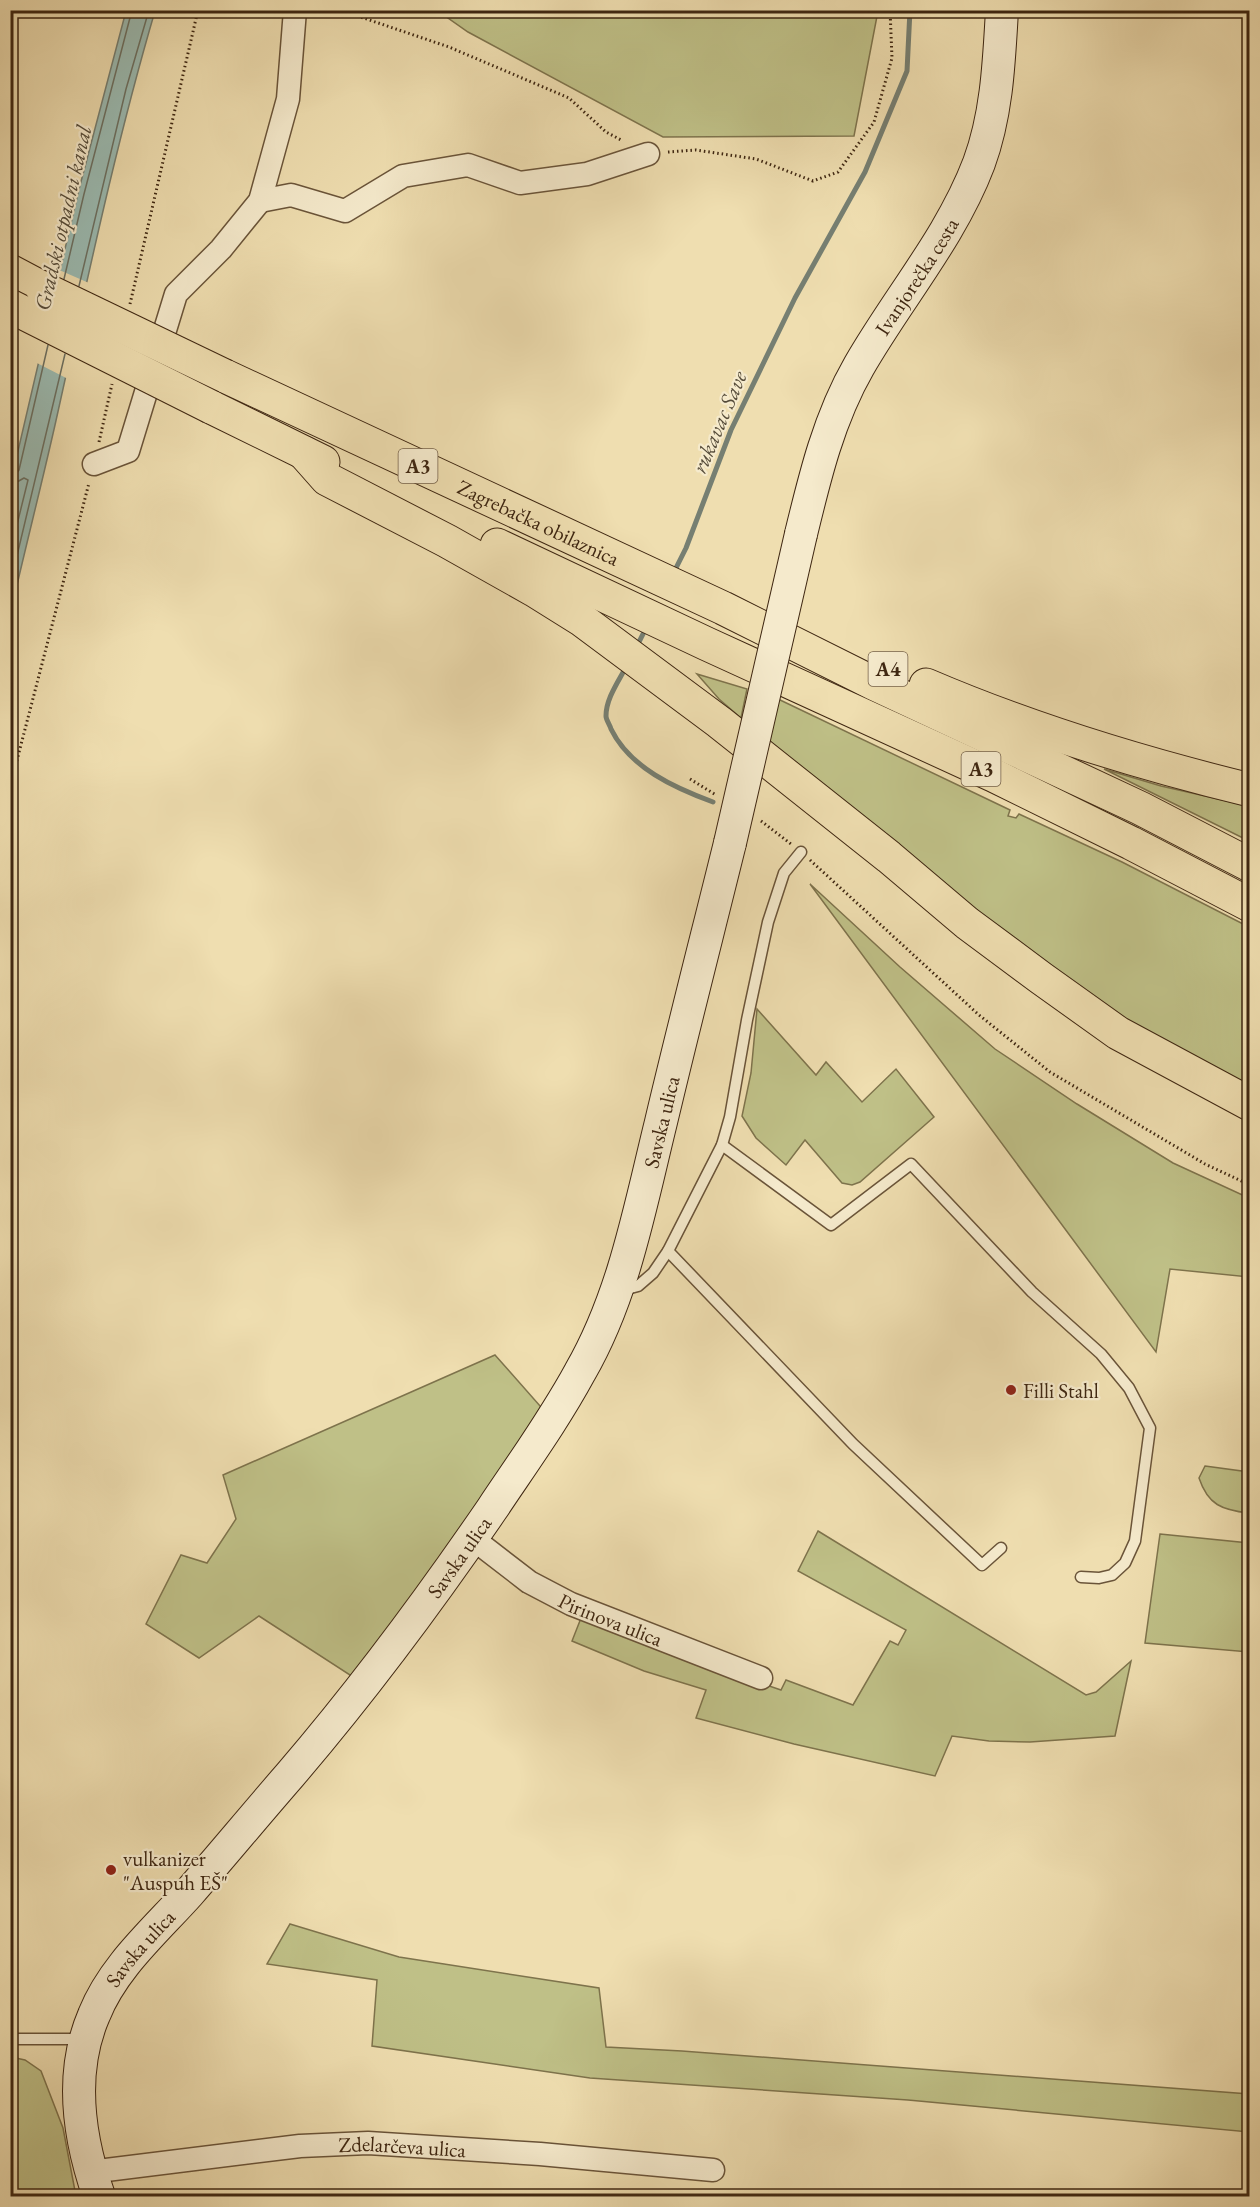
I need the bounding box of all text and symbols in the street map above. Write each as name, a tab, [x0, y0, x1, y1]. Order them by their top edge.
water label: Gradski otpadni kanal	[28, 122, 99, 313]
street label: Ivanjorečka cesta	[868, 212, 964, 340]
water label: rukavac Save	[684, 366, 754, 478]
road number: A3	[398, 449, 438, 483]
street label: Zagrebačka obilaznica	[453, 473, 624, 572]
road number: A4	[868, 652, 908, 686]
road number: A3	[962, 752, 1000, 786]
street label: Savska ulica	[637, 1073, 685, 1171]
place label: Filli Stahl	[1023, 1377, 1099, 1404]
marker: Filli Stahl	[1004, 1383, 1018, 1397]
street label: Savska ulica	[420, 1510, 497, 1603]
street label: Pirinova ulica	[554, 1586, 667, 1652]
place label: vulkanizer "Auspuh EŠ"	[123, 1845, 228, 1896]
marker: vulkanizer "Auspuh EŠ"	[104, 1863, 118, 1877]
street label: Savska ulica	[99, 1903, 181, 1992]
street label: Zdelarčeva ulica	[338, 2129, 467, 2163]

